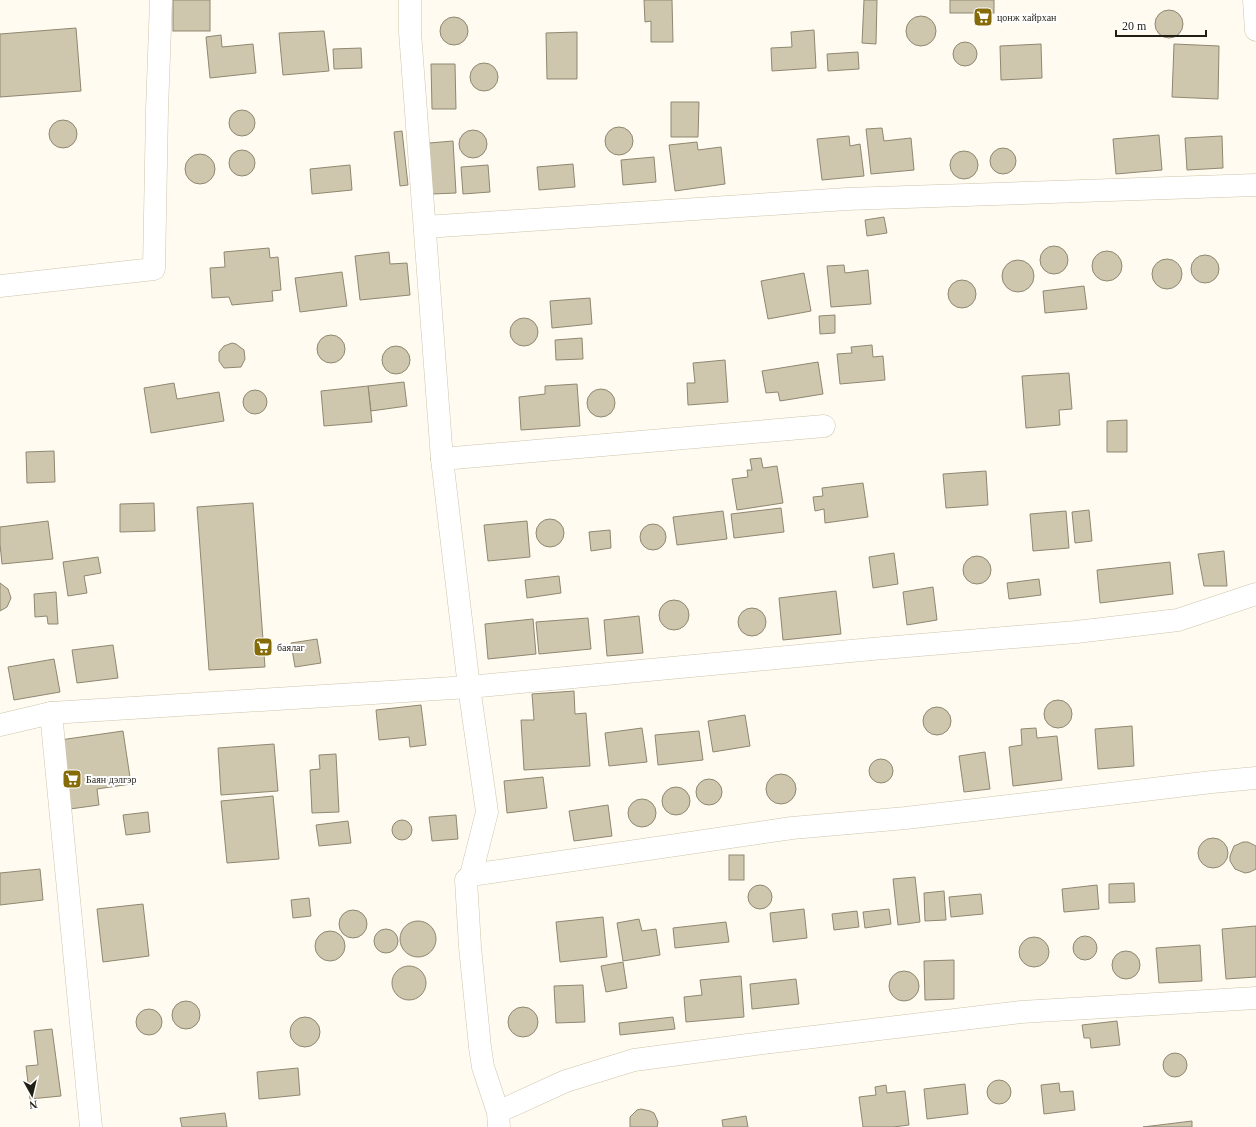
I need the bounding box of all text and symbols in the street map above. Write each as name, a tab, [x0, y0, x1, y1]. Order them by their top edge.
supermarket icon: цонж хайрхан	[972, 6, 994, 28]
place label: цонж хайрхан	[997, 12, 1057, 23]
scale bar	[1116, 12, 1206, 38]
text: 20 m	[1122, 19, 1147, 33]
supermarket icon: баялаг	[252, 636, 274, 658]
place label: баялаг	[277, 642, 305, 653]
supermarket icon: Баян дэлгэр	[61, 768, 83, 790]
place label: Баян дэлгэр	[86, 774, 136, 785]
north arrow	[12, 1075, 52, 1115]
text: N	[29, 1098, 38, 1111]

